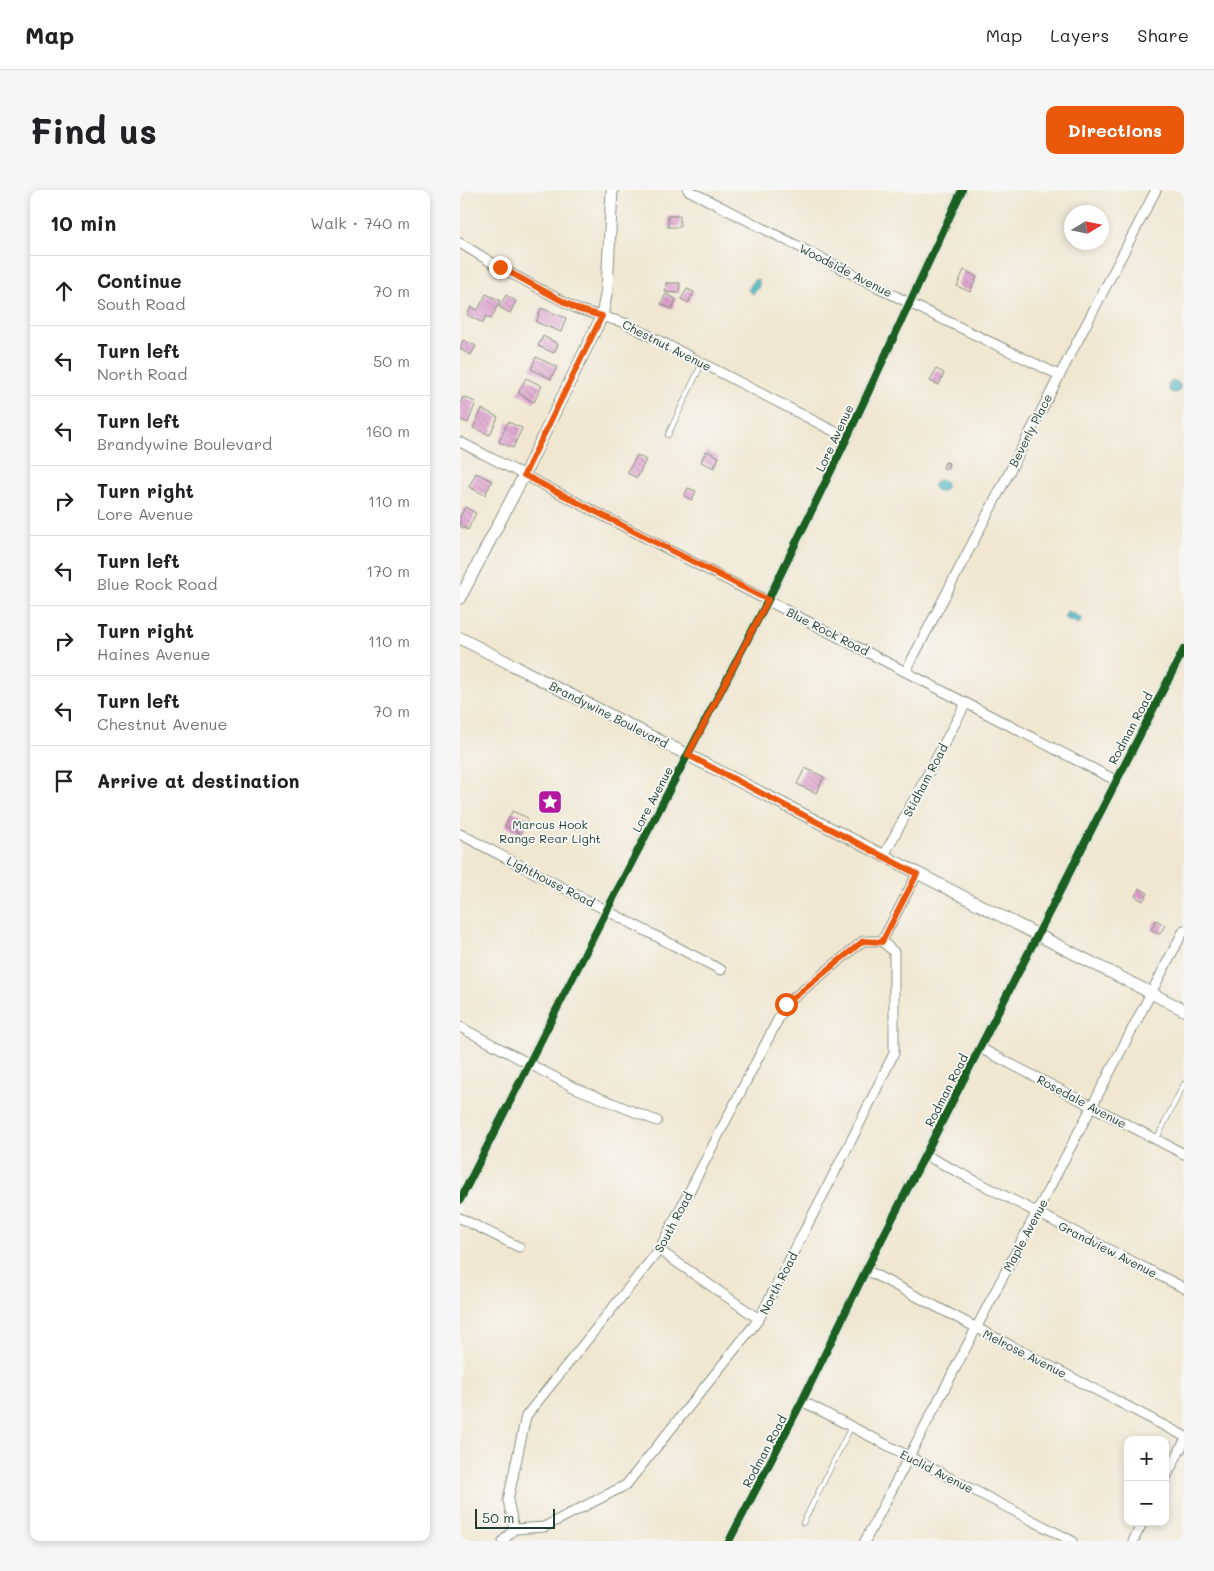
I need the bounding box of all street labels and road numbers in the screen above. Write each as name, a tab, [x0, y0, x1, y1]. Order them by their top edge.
street label: Woodside Avenue	[797, 240, 895, 300]
street label: Chestnut Avenue	[620, 316, 714, 374]
street label: Beverly Place	[1005, 391, 1055, 469]
street label: Lore Avenue	[811, 402, 857, 474]
street label: Blue Rock Road	[784, 603, 872, 659]
street label: Brandywine Boulevard	[547, 677, 672, 751]
street label: Rodman Road	[1104, 689, 1156, 767]
street label: Stidham Road	[899, 740, 951, 819]
street label: Lore Avenue	[628, 763, 676, 835]
street label: Lighthouse Road	[504, 852, 598, 910]
street label: Rodman Road	[921, 1050, 971, 1129]
street label: Rosedale Avenue	[1035, 1071, 1129, 1131]
street label: South Road	[650, 1189, 696, 1255]
street label: Maple Avenue	[999, 1196, 1051, 1274]
street label: Grandview Avenue	[1056, 1217, 1160, 1281]
street label: North Road	[755, 1249, 801, 1317]
street label: Melrose Avenue	[980, 1325, 1070, 1381]
street label: Rodman Road	[738, 1412, 790, 1490]
street label: Euclid Avenue	[898, 1446, 976, 1496]

